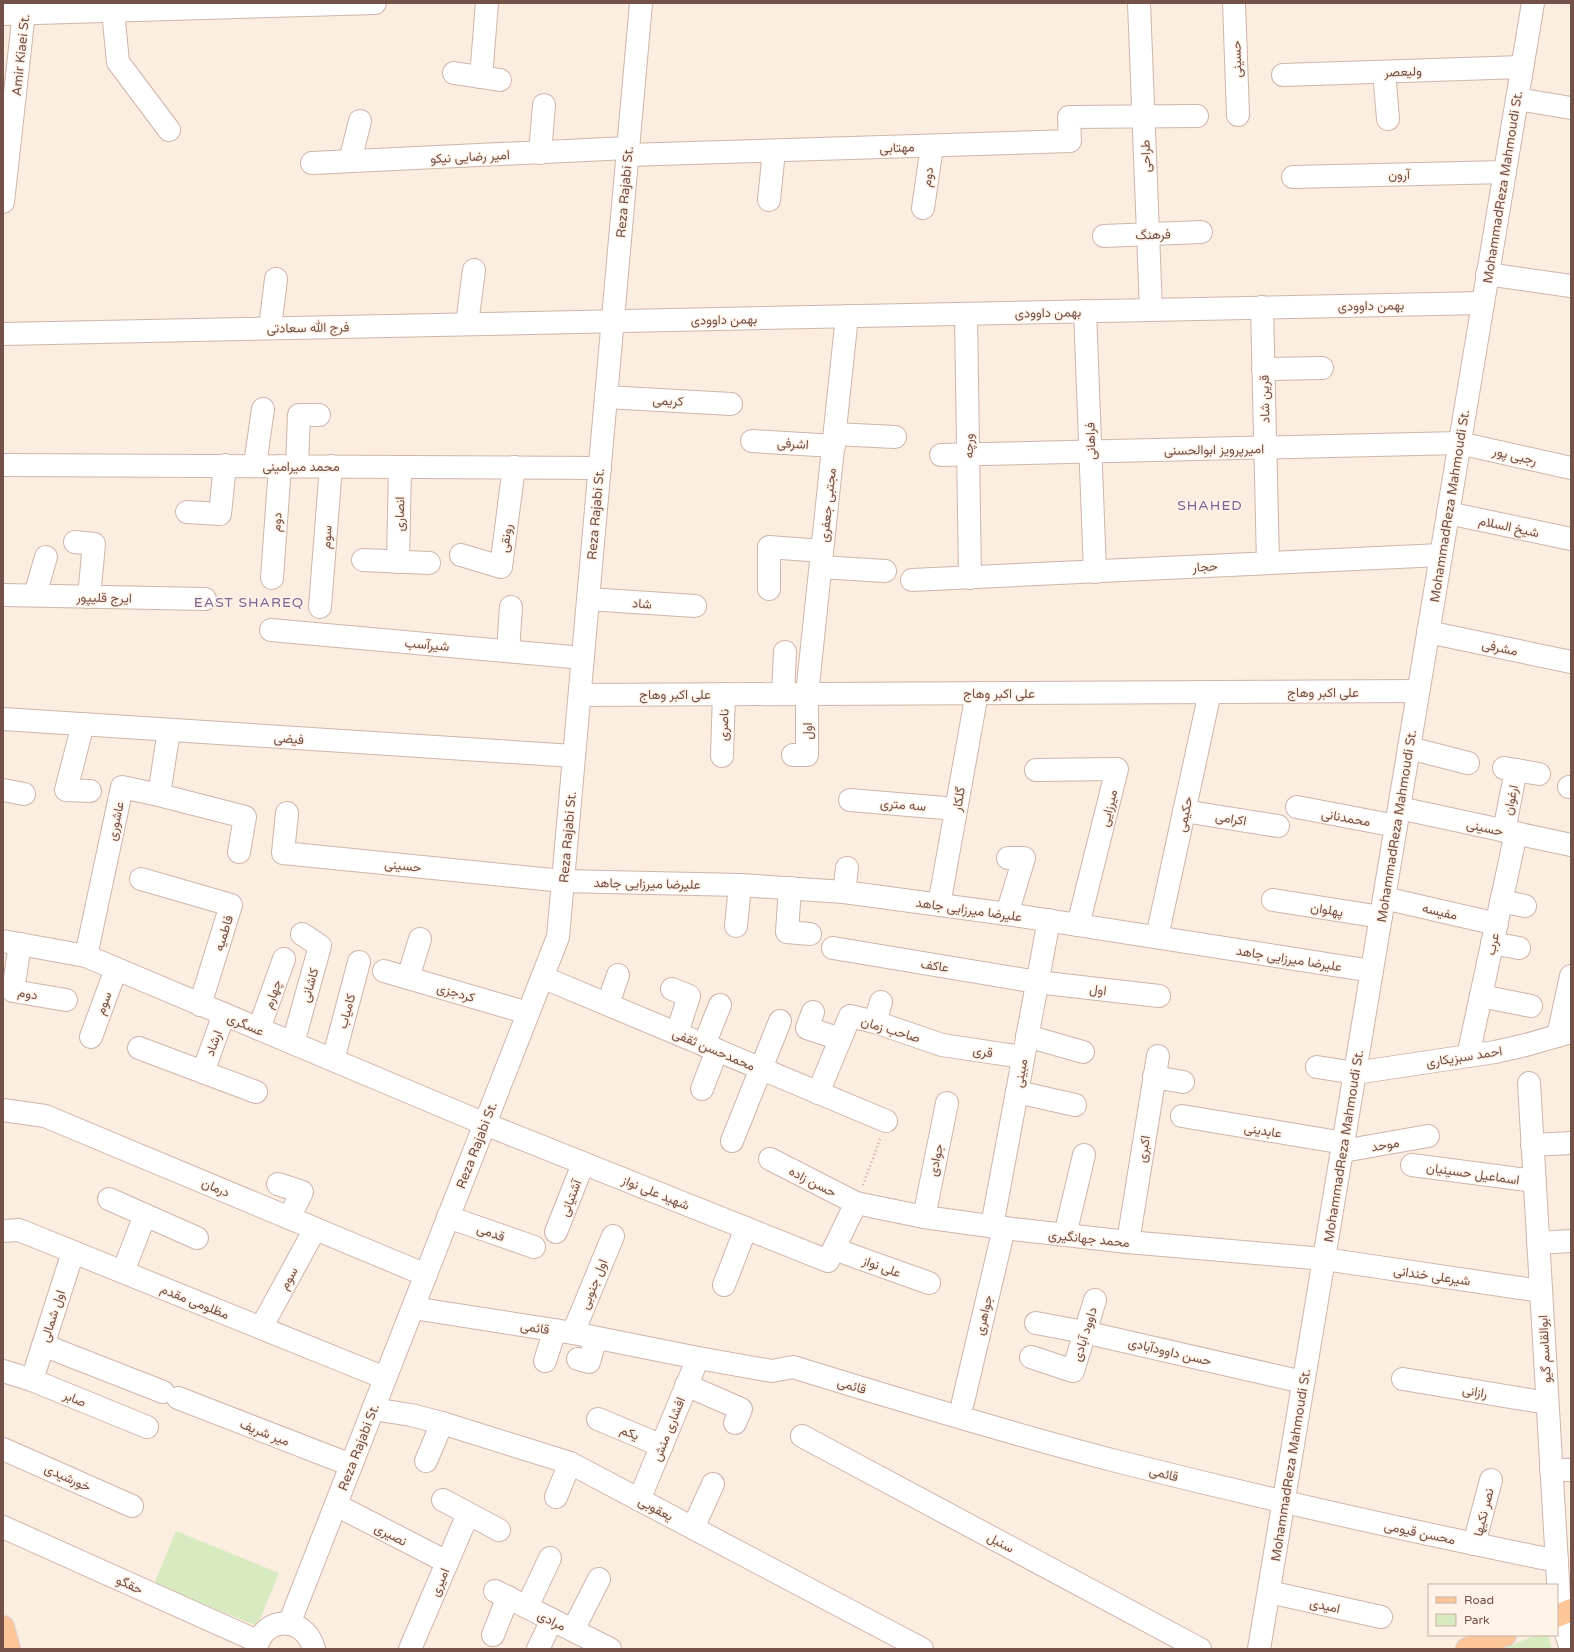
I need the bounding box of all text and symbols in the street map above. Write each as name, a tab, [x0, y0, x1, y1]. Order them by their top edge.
street label: Amir Kiaei St.	[9, 13, 33, 97]
street label: حسینی	[1228, 40, 1246, 78]
street label: ولیعصر	[1383, 63, 1422, 81]
street label: MohammadReza Mahmoudi St.	[1480, 90, 1526, 285]
street label: مهتابی	[879, 139, 915, 157]
street label: طراحی	[1137, 139, 1155, 173]
street label: Reza Rajabi St.	[613, 146, 637, 239]
street label: امیر رضایی نیکو	[430, 147, 510, 167]
street label: دوم	[919, 166, 937, 188]
street label: آرون	[1388, 167, 1411, 183]
street label: فرهنگ	[1135, 226, 1171, 244]
street label: بهمن داوودی	[1338, 297, 1405, 315]
street label: بهمن داوودی	[1015, 304, 1082, 322]
street label: بهمن داوودی	[691, 311, 758, 329]
street label: فرج الله سعادتی	[267, 319, 349, 338]
street label: قرین شاد	[1257, 375, 1273, 423]
street label: کریمی	[652, 392, 684, 410]
street label: MohammadReza Mahmoudi St.	[1427, 409, 1473, 604]
street label: فراهانی	[1082, 422, 1100, 460]
street label: ورچه	[961, 433, 978, 458]
street label: اشرفی	[777, 435, 809, 453]
street label: امیرپرویز ابوالحسنی	[1164, 441, 1264, 460]
street label: رجبی پور	[1490, 443, 1538, 470]
street label: محمد میرامینی	[262, 459, 340, 475]
street label: مجتبی جعفری	[816, 467, 840, 543]
street label: Reza Rajabi St.	[584, 468, 608, 561]
street label: انصاری	[392, 496, 408, 532]
district label: SHAHED	[1177, 497, 1243, 514]
street label: دوم	[268, 512, 286, 532]
street label: شیخ السلام	[1477, 513, 1540, 542]
street label: رونقی	[496, 523, 516, 553]
street label: سوم	[318, 525, 336, 549]
street label: حجار	[1191, 558, 1218, 576]
street label: ایرج قلیپور	[75, 589, 132, 607]
district label: EAST SHAREQ	[194, 594, 304, 611]
street label: شاد	[631, 595, 652, 613]
street label: شیرآسب	[404, 635, 450, 655]
street label: مشرفی	[1480, 636, 1519, 660]
street label: علی اکبر وهاج	[1287, 685, 1359, 702]
street label: علی اکبر وهاج	[963, 686, 1035, 703]
street label: علی اکبر وهاج	[639, 687, 711, 704]
street label: ناصری	[715, 708, 733, 741]
street label: اول	[800, 722, 816, 740]
street label: MohammadReza Mahmoudi St.	[1374, 729, 1420, 924]
street label: فیضی	[273, 730, 305, 748]
street label: ارغوان	[1500, 783, 1522, 817]
street label: گلکار	[949, 786, 969, 814]
street label: میرزایی	[1097, 788, 1121, 828]
street label: Reza Rajabi St.	[556, 791, 580, 884]
street label: سه متری	[879, 795, 927, 815]
street label: حکیمی	[1173, 795, 1197, 834]
street label: عاشوری	[104, 800, 128, 842]
street label: محمدنانی	[1320, 806, 1372, 830]
street label: اکرامی	[1214, 809, 1248, 829]
street label: حسینی	[1465, 816, 1505, 840]
street label: حسینی	[384, 856, 423, 876]
street label: علیرضا میرزایی جاهد	[593, 875, 701, 893]
street label: علیرضا میرزایی جاهد	[915, 895, 1023, 925]
street label: پهلوان	[1309, 900, 1345, 921]
street label: مفیسه	[1421, 900, 1459, 924]
street label: فاطمیه	[211, 913, 237, 953]
street label: عرب	[1483, 931, 1503, 957]
street label: علیرضا میرزایی جاهد	[1235, 943, 1343, 975]
street label: عاکف	[920, 956, 950, 976]
street label: کاشانی	[297, 966, 323, 1004]
street label: چهارم	[261, 977, 286, 1011]
street label: کردجزی	[435, 980, 477, 1006]
street label: اول	[1088, 981, 1107, 999]
street label: دوم	[17, 984, 39, 1004]
street label: سوم	[92, 989, 116, 1017]
street label: کامیاب	[335, 992, 359, 1031]
street label: عسگری	[225, 1010, 267, 1040]
street label: صاحب زمان	[859, 1013, 922, 1047]
street label: محمدحسن ثقفی	[670, 1025, 757, 1075]
street label: ارشاد	[202, 1028, 226, 1058]
street label: قری	[972, 1043, 994, 1061]
street label: احمد سبزیکاری	[1425, 1043, 1503, 1071]
street label: MohammadReza Mahmoudi St.	[1321, 1049, 1367, 1244]
street label: مبینی	[1011, 1057, 1031, 1089]
street label: Reza Rajabi St.	[453, 1100, 501, 1191]
street label: عابدینی	[1243, 1120, 1283, 1142]
street label: اکبری	[1134, 1134, 1154, 1164]
street label: موحد	[1370, 1135, 1401, 1155]
street label: جوادی	[925, 1142, 947, 1178]
street label: اسماعیل حسینیان	[1425, 1160, 1520, 1188]
street label: حسن زاده	[786, 1163, 839, 1201]
street label: شهید علی نواز	[619, 1172, 692, 1214]
street label: درمان	[199, 1175, 232, 1201]
street label: آشتیانی	[557, 1177, 586, 1219]
street label: قدمی	[475, 1221, 507, 1245]
street label: محمد جهانگیری	[1047, 1227, 1130, 1251]
street label: علی نواز	[859, 1252, 903, 1281]
street label: اول جنوبی	[577, 1257, 611, 1312]
street label: شیرعلی خندانی	[1392, 1263, 1471, 1289]
street label: سوم	[276, 1264, 302, 1293]
street label: مظلومی مقدم	[158, 1281, 231, 1323]
street label: اول شمالی	[37, 1288, 69, 1344]
street label: جواهری	[972, 1293, 996, 1337]
street label: داوود آبادی	[1069, 1305, 1101, 1363]
street label: ابوالقاسم گیو	[1535, 1315, 1555, 1383]
street label: قائمی	[519, 1318, 551, 1338]
street label: حسن داوودآبادی	[1127, 1335, 1213, 1369]
street label: MohammadReza Mahmoudi St.	[1268, 1368, 1314, 1563]
street label: قائمی	[835, 1374, 868, 1398]
street label: رازانی	[1461, 1382, 1489, 1402]
street label: صابر	[60, 1387, 88, 1411]
street label: افشاری منش	[649, 1395, 689, 1464]
street label: Reza Rajabi St.	[335, 1402, 383, 1493]
street label: میر شریف	[238, 1416, 292, 1450]
street label: یکم	[618, 1422, 641, 1444]
street label: خورشیدی	[42, 1461, 93, 1495]
street label: قائمی	[1148, 1463, 1180, 1485]
street label: نصر نکیها	[1470, 1486, 1498, 1538]
street label: یعقوبی	[635, 1493, 676, 1525]
street label: محسن قیومی	[1383, 1518, 1457, 1548]
street label: نصیری	[372, 1520, 410, 1550]
street label: سنبل	[984, 1529, 1017, 1556]
street label: امیری	[427, 1566, 453, 1599]
street label: حقگو	[114, 1572, 146, 1598]
legend	[1428, 1584, 1558, 1636]
text: Road	[1464, 1593, 1494, 1607]
street label: امیدی	[1308, 1595, 1341, 1617]
street label: مرادی	[535, 1607, 568, 1635]
text: Park	[1464, 1613, 1490, 1627]

